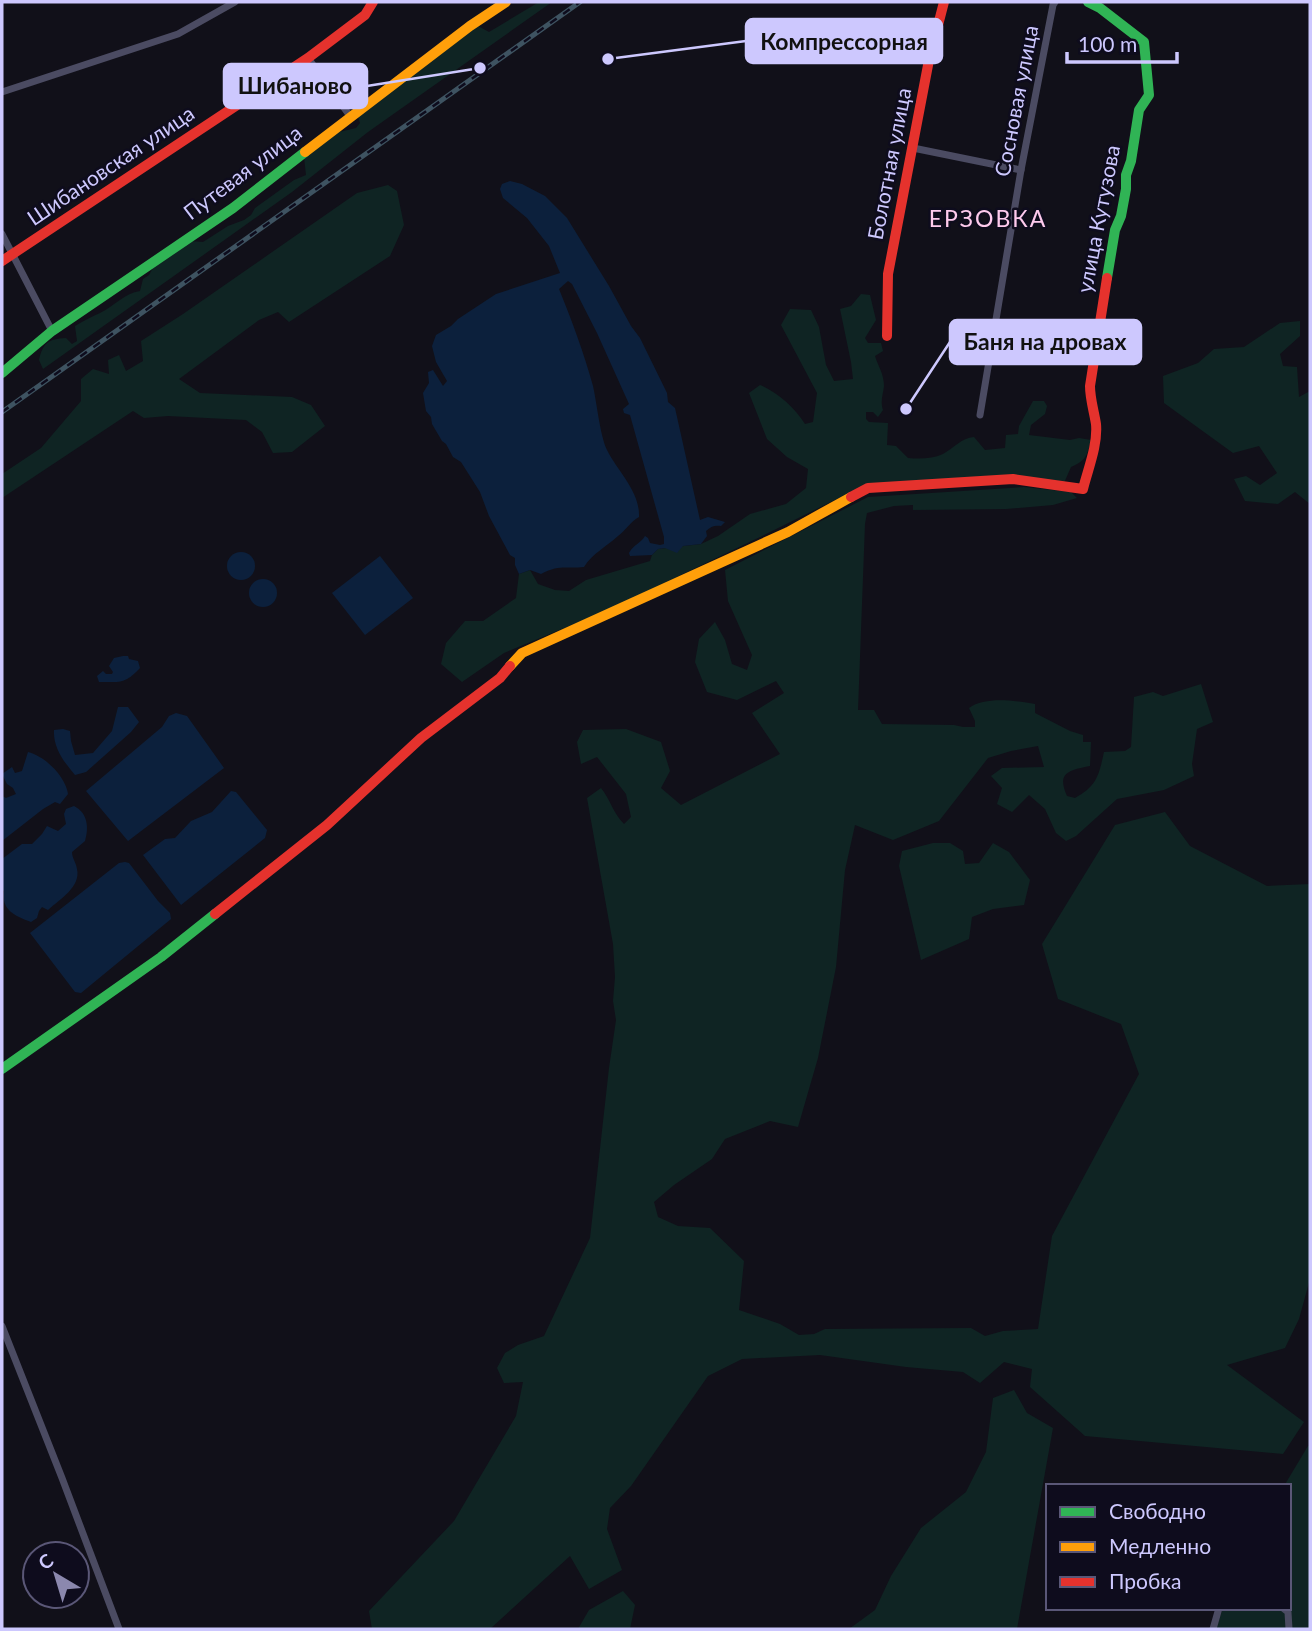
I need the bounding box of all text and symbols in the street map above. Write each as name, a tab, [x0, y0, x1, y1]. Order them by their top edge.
callout: Компрессорная	[746, 19, 942, 63]
scale bar	[1067, 21, 1177, 65]
street label: Сосновая улица	[989, 23, 1042, 178]
text: Компрессорная	[760, 27, 928, 55]
text: 100 m	[1078, 31, 1137, 56]
callout: Шибаново	[224, 64, 367, 108]
text: Шибаново	[238, 71, 352, 99]
street label: Болотная улица	[862, 86, 916, 242]
street label: Шибановская улица	[22, 100, 198, 230]
street label: Путевая улица	[178, 119, 306, 224]
street label: улица Кутузова	[1071, 143, 1124, 295]
district label: ЕРЗОВКА	[929, 204, 1047, 232]
callout: Баня на дровах	[950, 320, 1141, 364]
text: Баня на дровах	[964, 327, 1126, 355]
legend	[1046, 1484, 1291, 1610]
text: Свободно	[1109, 1498, 1206, 1523]
text: Медленно	[1109, 1533, 1211, 1558]
north arrow	[21, 1540, 91, 1610]
text: С	[33, 1548, 58, 1574]
text: Пробка	[1109, 1568, 1182, 1593]

